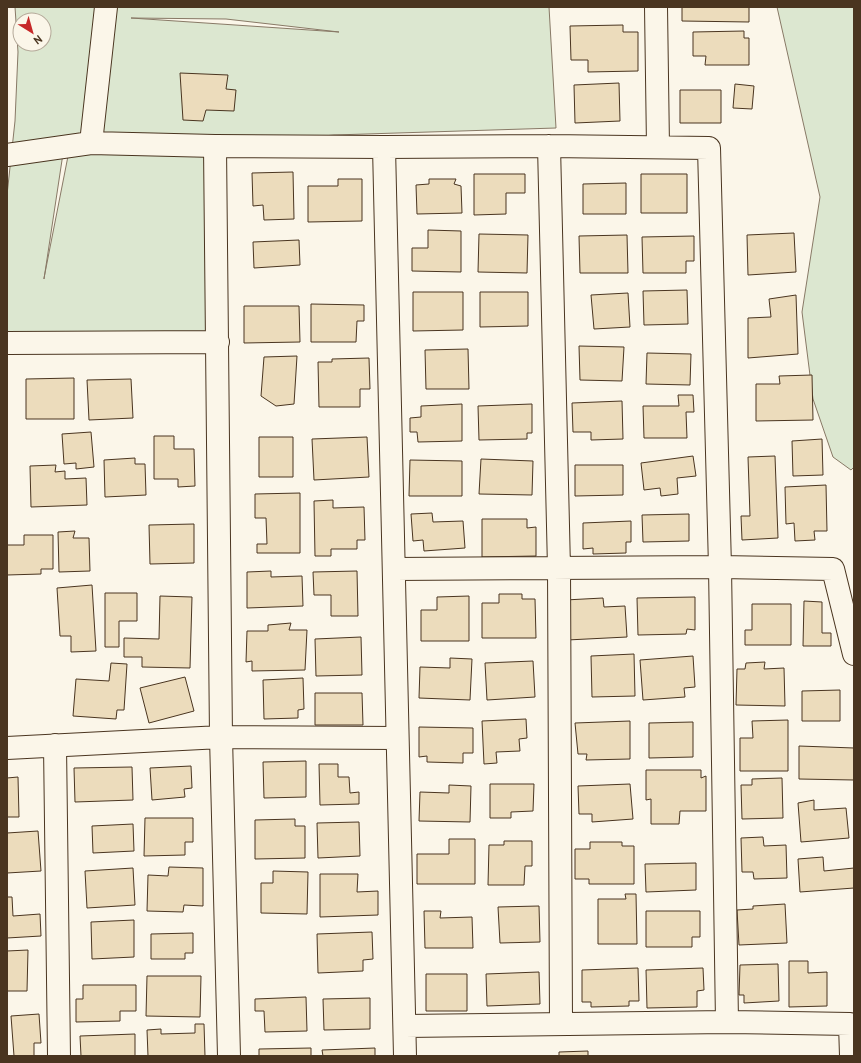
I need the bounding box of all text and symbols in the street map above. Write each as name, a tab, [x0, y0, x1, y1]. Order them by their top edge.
north arrow	[12, 12, 52, 52]
text: N	[31, 32, 45, 48]

